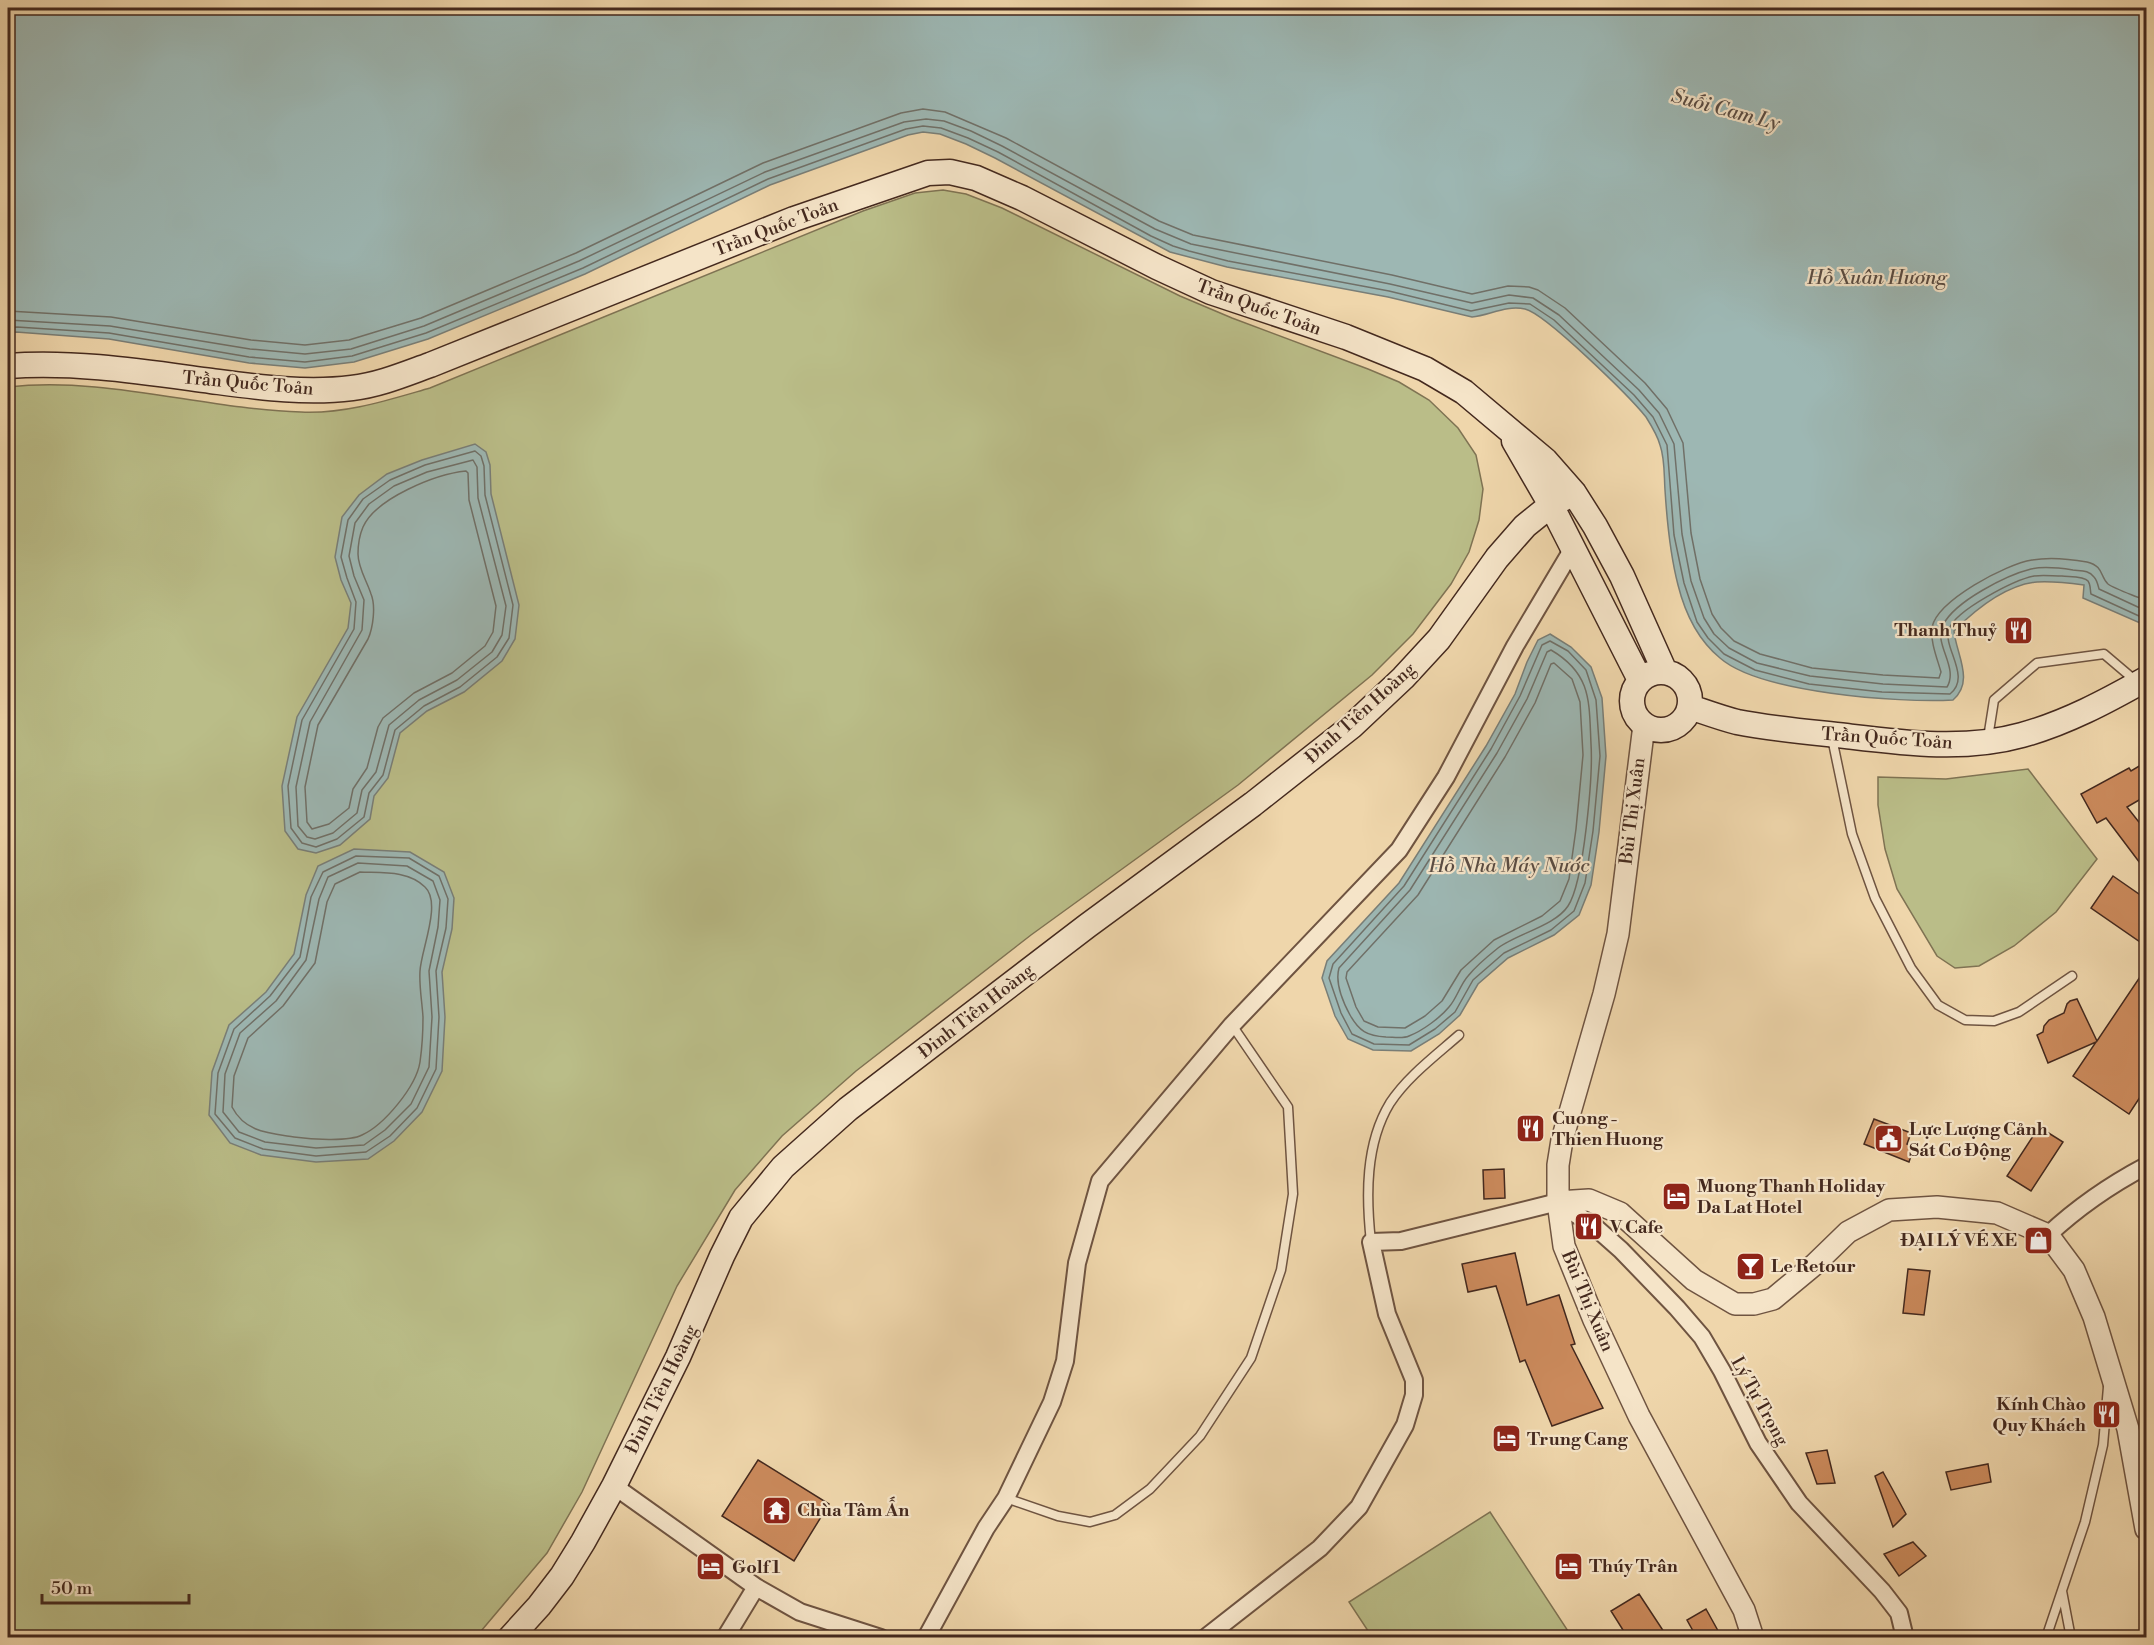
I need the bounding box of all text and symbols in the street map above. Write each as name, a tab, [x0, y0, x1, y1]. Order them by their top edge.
water label: Suối Cam Ly	[1669, 84, 1783, 137]
street label: Trần Quốc Toản	[711, 193, 842, 262]
water label: Hồ Xuân Hương	[1806, 266, 1949, 291]
street label: Trần Quốc Toản	[1193, 274, 1325, 341]
street label: Trần Quốc Toản	[182, 366, 315, 401]
restaurant icon: Thanh Thuỷ	[2002, 614, 2034, 646]
place label: Thanh Thuỷ	[1894, 619, 1998, 642]
street label: Đinh Tiên Hoàng	[1300, 657, 1421, 769]
street label: Trần Quốc Toản	[1821, 722, 1954, 755]
street label: Bùi Thị Xuân	[1614, 756, 1650, 867]
water label: Hồ Nhà Máy Nước	[1427, 854, 1590, 879]
street label: Đinh Tiên Hoàng	[914, 959, 1039, 1064]
place label: Cuong - Thien Huong	[1552, 1107, 1664, 1151]
restaurant icon: Cuong - Thien Huong	[1515, 1112, 1547, 1144]
place label: Lực Lượng Cảnh Sát Cơ Động	[1909, 1118, 2048, 1162]
public building icon: Lực Lượng Cảnh Sát Cơ Động	[1872, 1123, 1904, 1155]
place label: Muong Thanh Holiday Da Lat Hotel	[1697, 1175, 1886, 1219]
hotel icon: Muong Thanh Holiday Da Lat Hotel	[1660, 1180, 1692, 1212]
restaurant icon: V Cafe	[1573, 1211, 1605, 1243]
place label: V Cafe	[1609, 1216, 1663, 1239]
shop icon: ĐẠI LÝ VÉ XE	[2022, 1224, 2054, 1256]
place label: ĐẠI LÝ VÉ XE	[1899, 1229, 2017, 1252]
street label: Bùi Thị Xuân	[1556, 1246, 1619, 1355]
bar icon: Le Retour	[1734, 1250, 1766, 1282]
place label: Le Retour	[1771, 1255, 1856, 1278]
street label: Đinh Tiên Hoàng	[620, 1320, 703, 1458]
street label: Lý Tự Trọng	[1726, 1352, 1794, 1451]
place label: Kính Chào Quy Khách	[1992, 1393, 2086, 1437]
restaurant icon: Kính Chào Quy Khách	[2091, 1398, 2123, 1430]
hotel icon: Trung Cang	[1490, 1423, 1522, 1455]
place label: Trung Cang	[1527, 1428, 1628, 1451]
temple icon: Chùa Tâm Ấn	[760, 1494, 792, 1526]
place label: Chùa Tâm Ấn	[797, 1496, 909, 1522]
hotel icon: Thúy Trân	[1552, 1550, 1584, 1582]
hotel icon: Golf 1	[695, 1551, 727, 1583]
place label: Thúy Trân	[1589, 1555, 1678, 1578]
place label: Golf 1	[732, 1556, 781, 1579]
scale bar	[42, 1567, 189, 1605]
text: 50 m	[51, 1577, 93, 1600]

